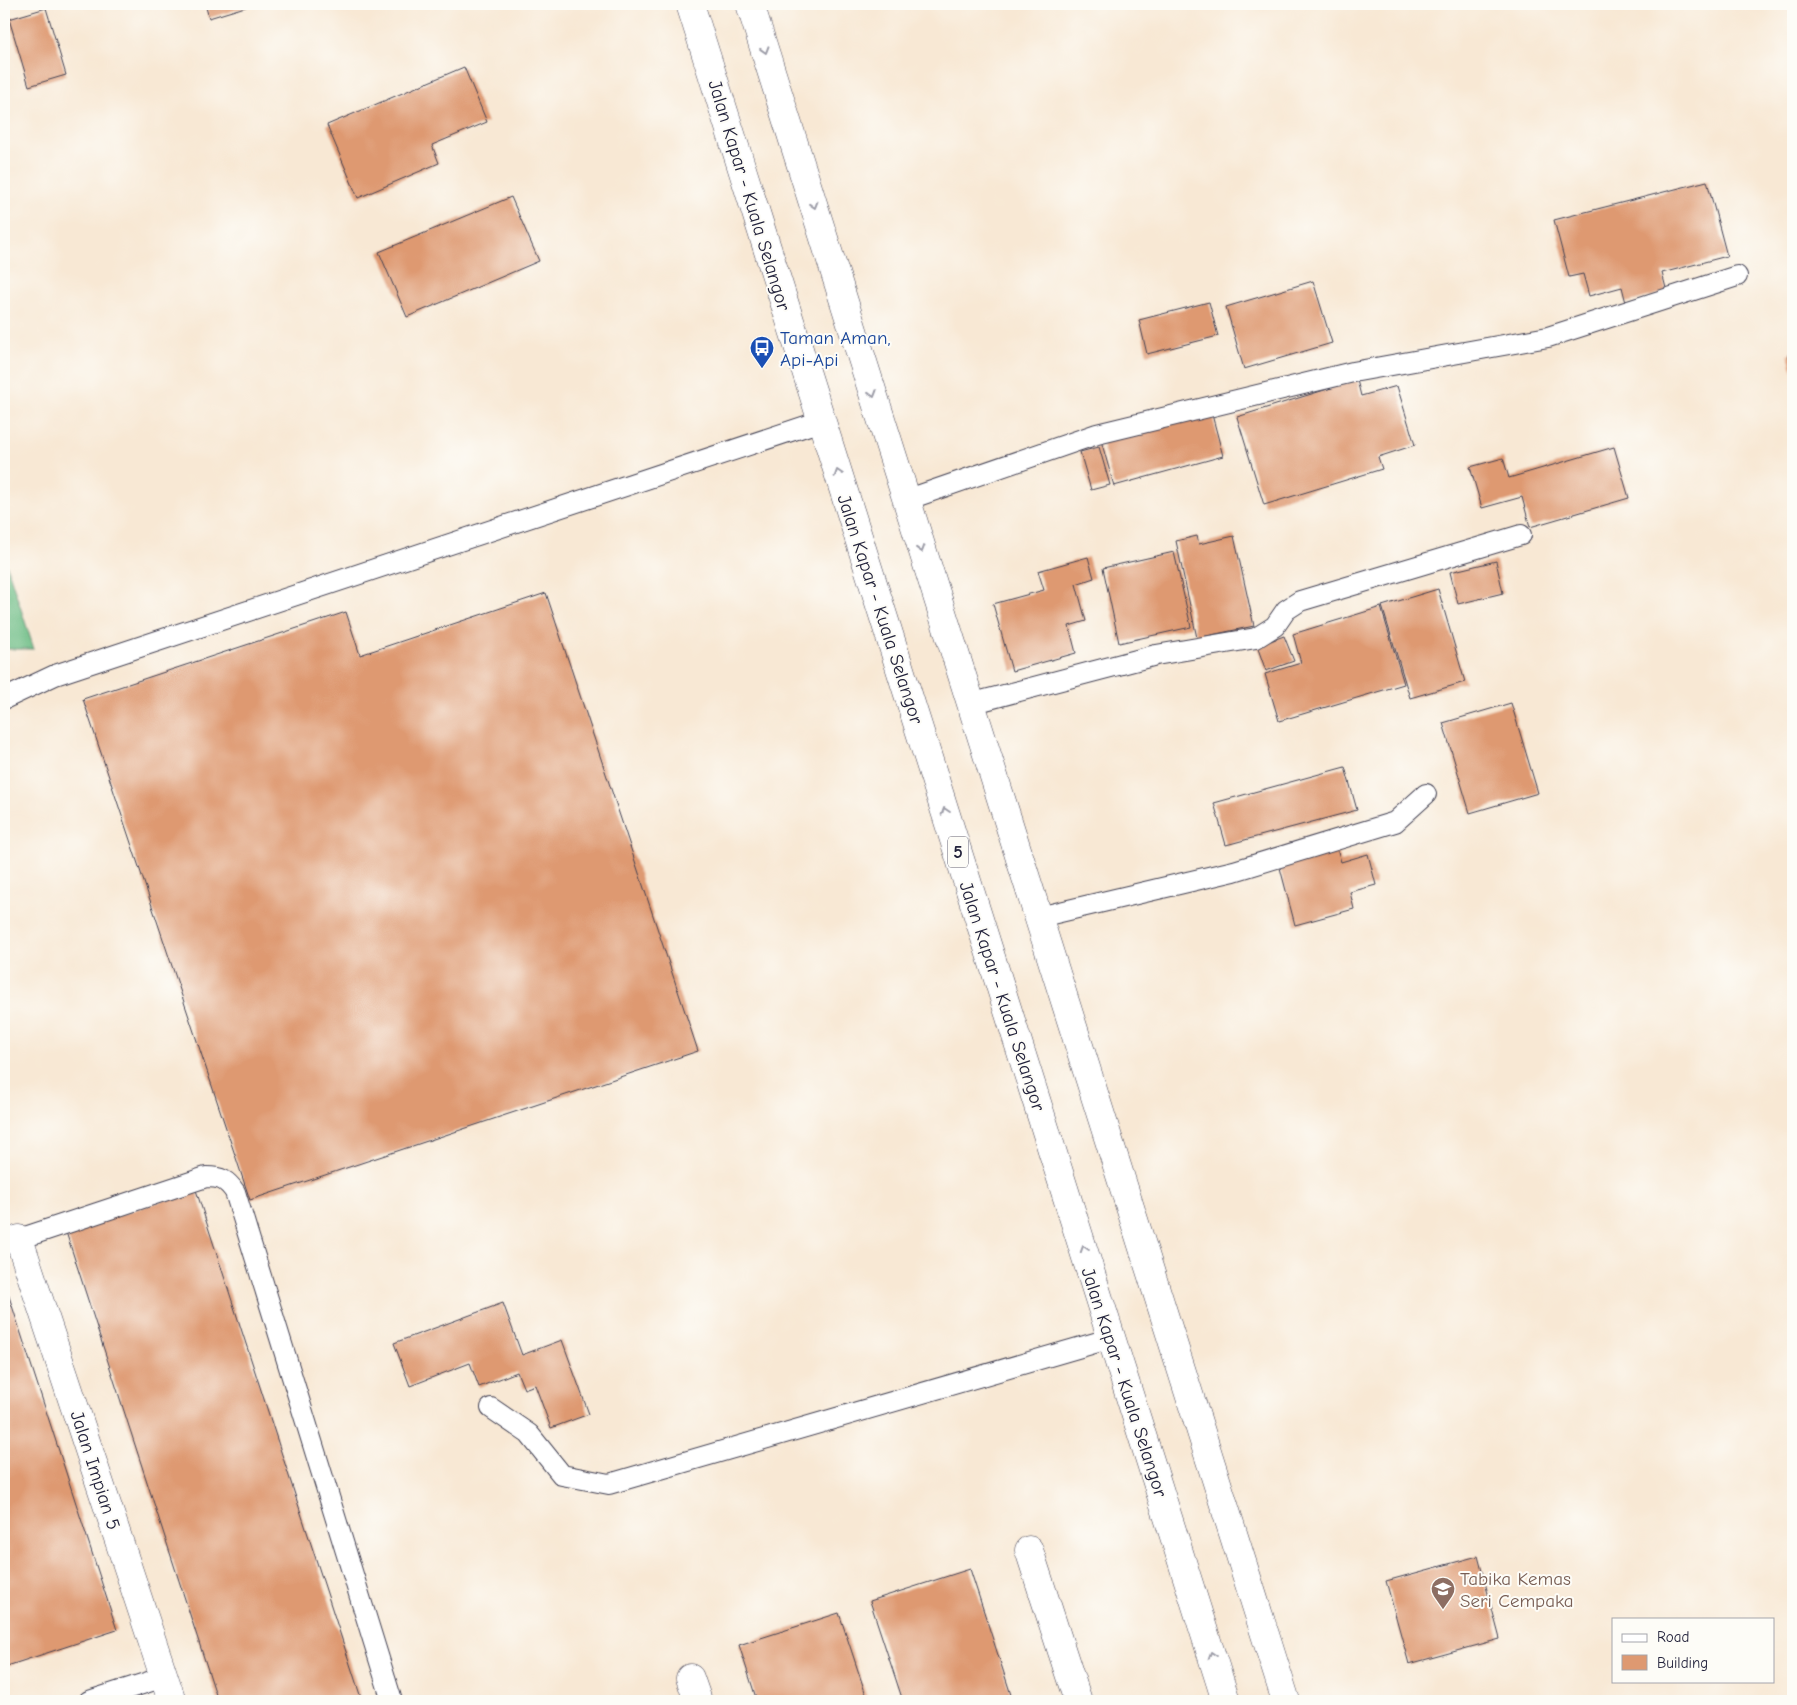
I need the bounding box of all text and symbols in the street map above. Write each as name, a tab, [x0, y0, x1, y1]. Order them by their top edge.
one-way arrow	[759, 46, 769, 54]
street label: Jalan Kapar - Kuala Selangor	[703, 77, 795, 314]
one-way arrow	[808, 201, 818, 209]
place label: Taman Aman, Api-Api	[780, 327, 891, 371]
bus stop icon: Taman Aman, Api-Api	[749, 335, 775, 369]
one-way arrow	[867, 389, 877, 397]
one-way arrow	[833, 469, 843, 477]
street label: Jalan Kapar - Kuala Selangor	[832, 492, 928, 727]
one-way arrow	[916, 544, 926, 552]
one-way arrow	[941, 807, 951, 816]
road number: 5	[948, 836, 968, 868]
street label: Jalan Kapar - Kuala Selangor	[954, 879, 1050, 1114]
one-way arrow	[1079, 1246, 1089, 1254]
street label: Jalan Kapar - Kuala Selangor	[1076, 1265, 1172, 1500]
street label: Jalan Impian 5	[65, 1408, 125, 1533]
place label: Tabika Kemas Seri Cempaka	[1460, 1568, 1574, 1612]
school or university icon: Tabika Kemas Seri Cempaka	[1430, 1576, 1456, 1610]
legend	[1612, 1618, 1774, 1682]
text: Road	[1657, 1628, 1689, 1646]
one-way arrow	[1207, 1651, 1217, 1659]
text: Building	[1657, 1654, 1708, 1672]

